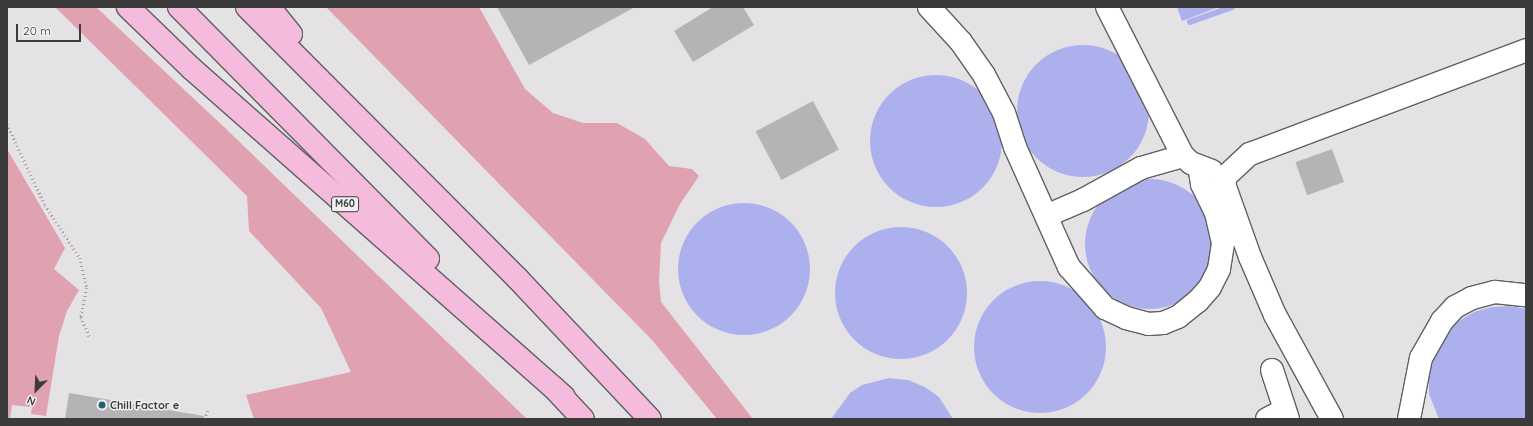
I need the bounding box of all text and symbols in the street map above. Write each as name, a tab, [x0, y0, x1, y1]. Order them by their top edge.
scale bar	[18, 16, 83, 42]
text: 20 m	[23, 23, 51, 38]
road number: M60	[331, 196, 359, 212]
north arrow	[16, 370, 56, 410]
text: N	[25, 393, 38, 409]
place label: Chill Factor e	[110, 398, 179, 412]
marker: Chill Factor e	[97, 400, 107, 410]

